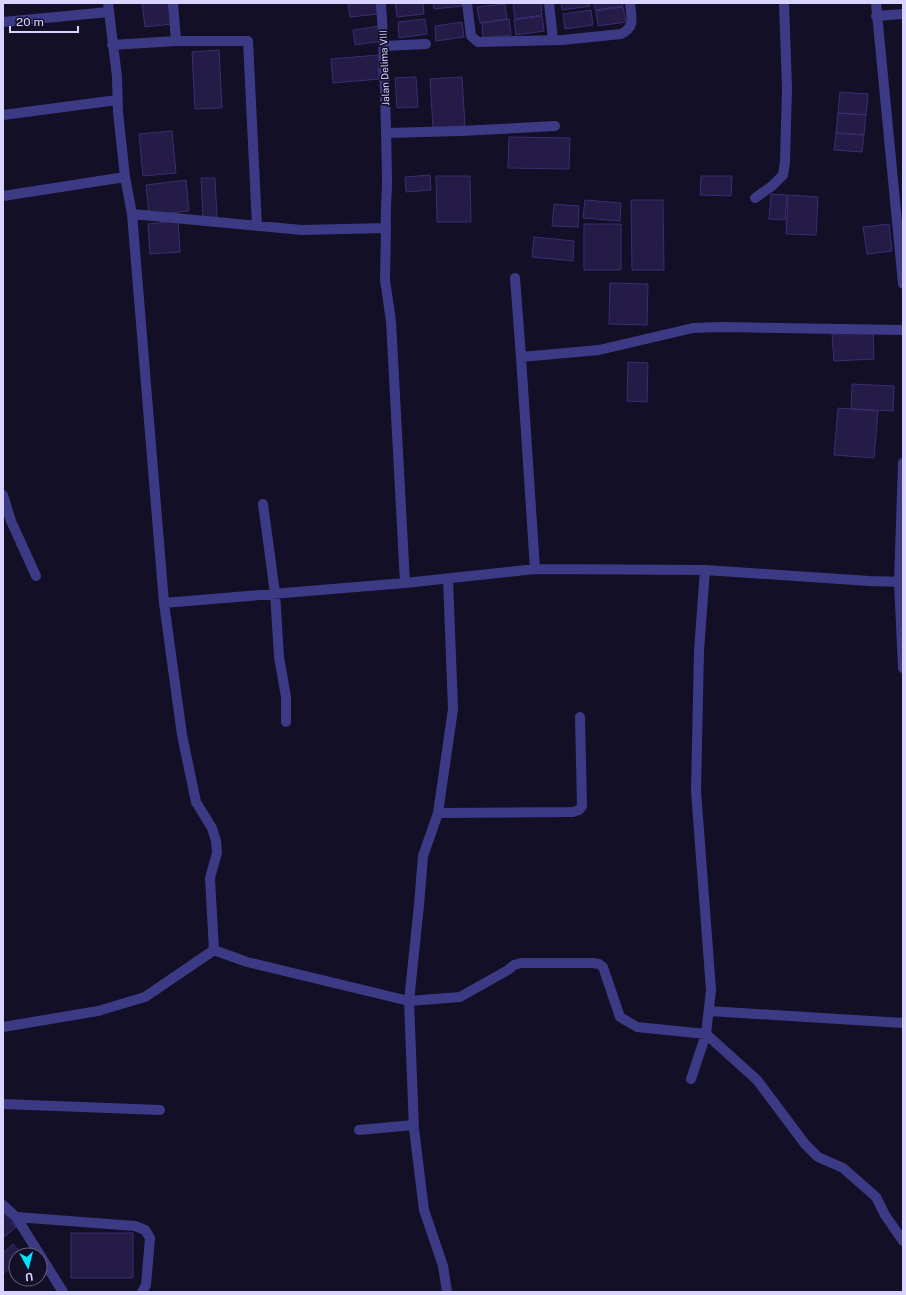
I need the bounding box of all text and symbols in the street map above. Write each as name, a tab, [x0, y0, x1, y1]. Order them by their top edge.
scale bar	[10, 8, 78, 34]
text: 20 m	[16, 15, 44, 29]
street label: Jalan Delima VIII	[377, 30, 391, 106]
north arrow	[8, 1247, 48, 1287]
text: U	[25, 1270, 34, 1283]

